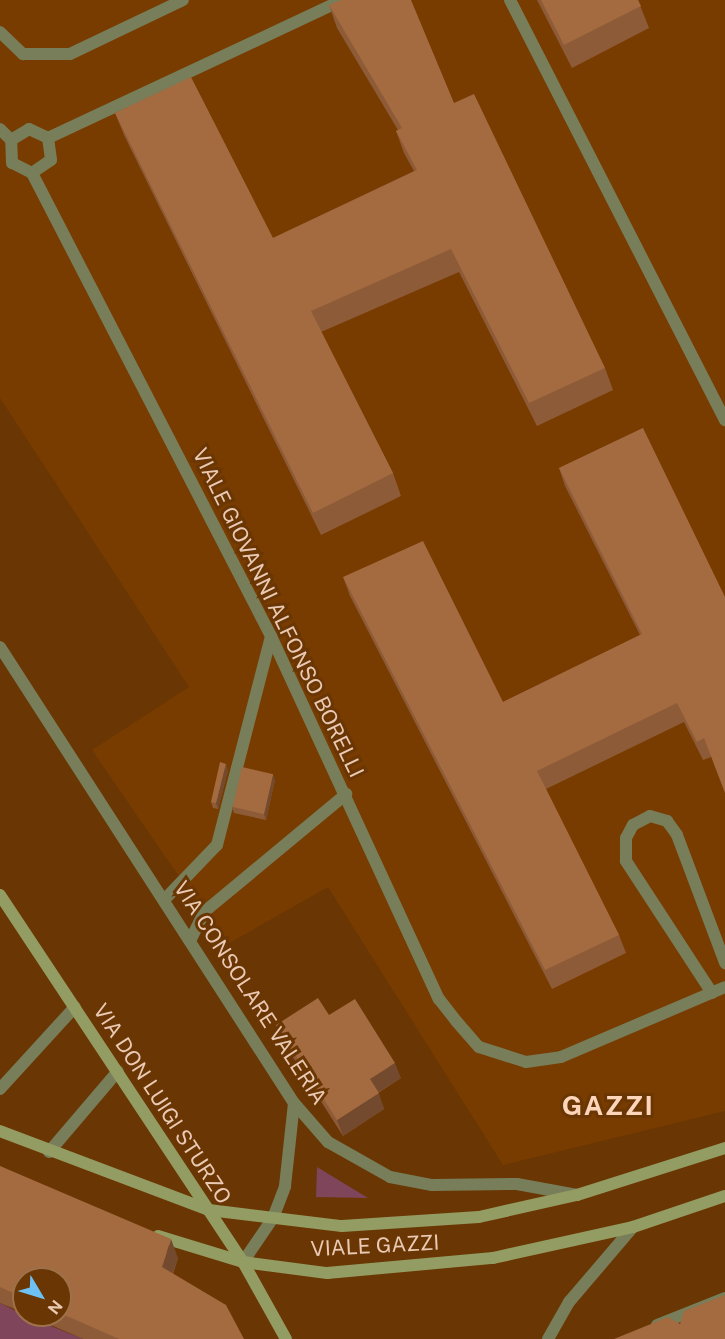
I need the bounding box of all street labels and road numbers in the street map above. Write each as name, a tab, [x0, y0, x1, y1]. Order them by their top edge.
street label: VIALE GIOVANNI ALFONSO BORELLI	[187, 444, 369, 782]
street label: VIA CONSOLARE VALERIA	[168, 876, 332, 1110]
street label: VIA DON LUIGI STURZO	[88, 999, 236, 1209]
street label: VIALE GAZZI	[310, 1230, 440, 1262]

